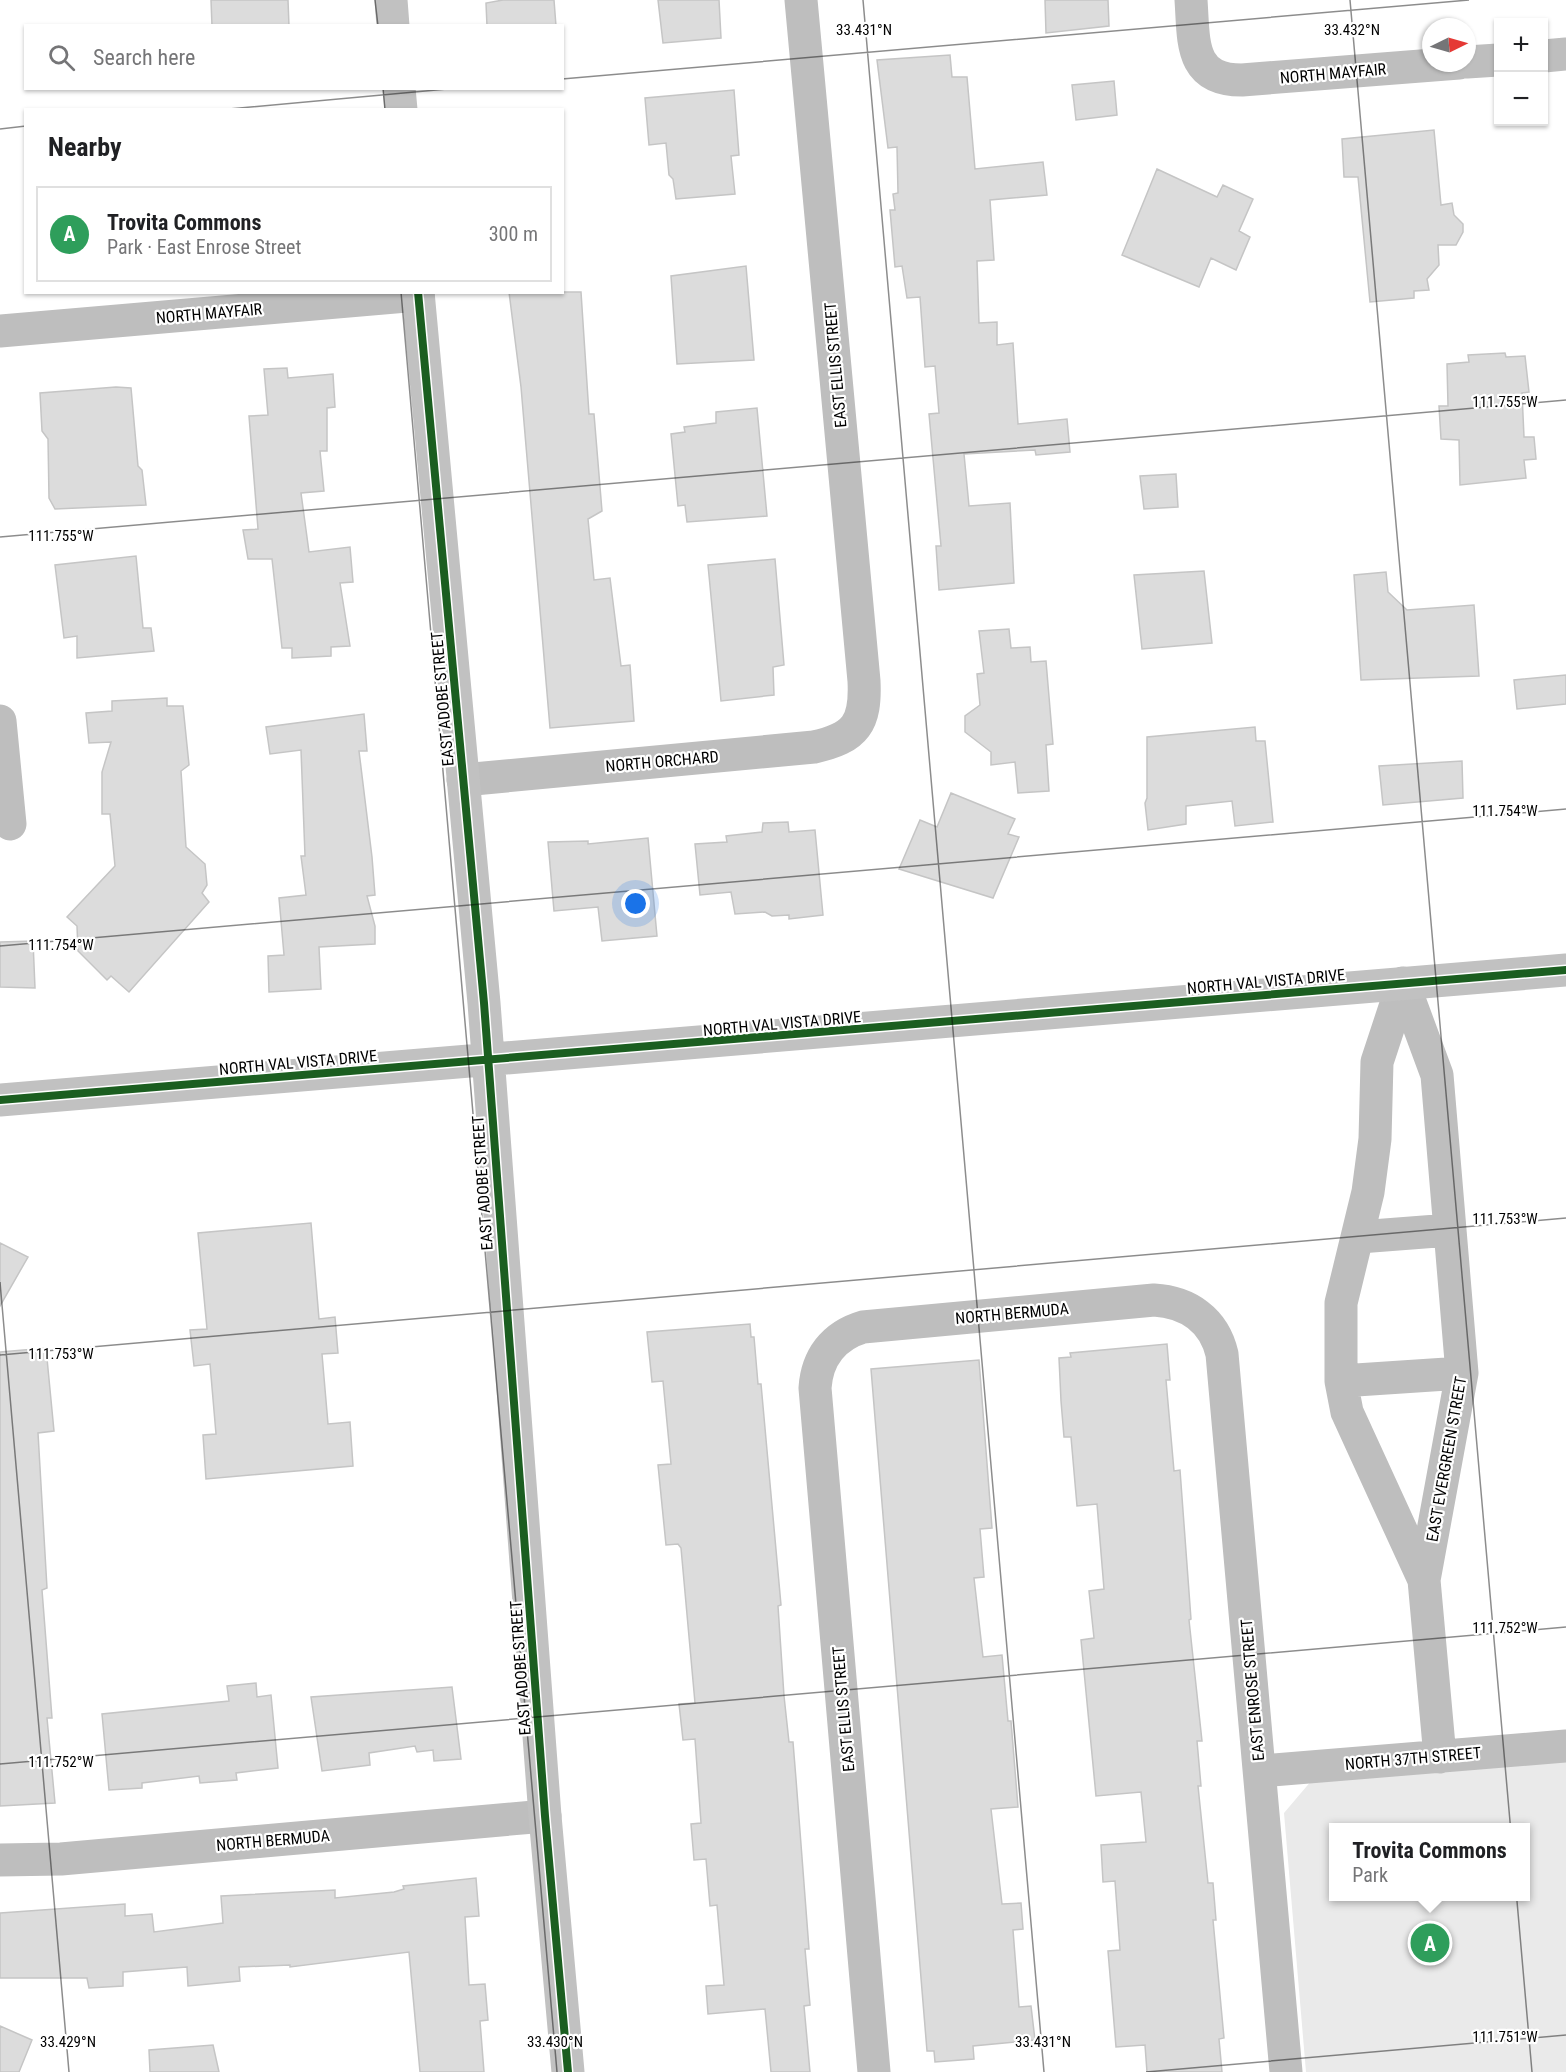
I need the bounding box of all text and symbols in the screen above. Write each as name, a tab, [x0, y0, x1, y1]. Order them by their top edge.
north arrow	[1422, 18, 1476, 72]
map controls	[1494, 18, 1548, 126]
button: +	[1494, 18, 1548, 72]
text: 33.431°N	[836, 21, 892, 39]
text: 33.432°N	[1324, 21, 1380, 39]
search box	[24, 24, 564, 90]
icon: search	[45, 41, 78, 74]
text: Search here	[93, 45, 195, 70]
street label: NORTH MAYFAIR	[1279, 59, 1387, 88]
button: −	[1494, 72, 1548, 126]
text: Nearby	[48, 132, 122, 162]
text: Trovita Commons	[107, 210, 261, 235]
text: A	[64, 222, 75, 246]
text: 300 m	[489, 222, 538, 246]
text: Park · East Enrose Street	[107, 235, 301, 259]
street label: NORTH MAYFAIR	[155, 299, 263, 328]
street label: EAST ELLIS STREET	[821, 301, 850, 428]
text: 111.755°W	[1472, 393, 1538, 411]
text: 111.755°W	[28, 527, 94, 545]
street label: EAST ADOBE STREET	[427, 631, 458, 767]
street label: NORTH ORCHARD	[605, 747, 719, 776]
text: 111.754°W	[1472, 802, 1538, 820]
your location	[621, 889, 650, 918]
text: 111.754°W	[28, 936, 94, 954]
street label: NORTH VAL VISTA DRIVE	[1186, 965, 1346, 998]
street label: NORTH VAL VISTA DRIVE	[702, 1007, 862, 1040]
street label: NORTH VAL VISTA DRIVE	[218, 1046, 378, 1079]
street label: EAST ADOBE STREET	[468, 1115, 497, 1251]
text: 111.753°W	[1472, 1210, 1538, 1228]
street label: NORTH BERMUDA	[955, 1299, 1070, 1328]
text: 111.753°W	[28, 1345, 94, 1363]
street label: EAST EVERGREEN STREET	[1423, 1375, 1470, 1543]
street label: EAST ADOBE STREET	[506, 1600, 535, 1736]
street label: EAST ENROSE STREET	[1237, 1618, 1268, 1762]
text: 111.752°W	[1472, 1619, 1538, 1637]
street label: EAST ELLIS STREET	[829, 1645, 858, 1772]
street label: NORTH 37TH STREET	[1344, 1743, 1482, 1774]
text: 111.752°W	[28, 1753, 94, 1771]
popup	[1329, 1823, 1530, 1901]
street label: NORTH BERMUDA	[216, 1826, 331, 1855]
text: Trovita Commons	[1352, 1838, 1507, 1863]
text: Park	[1352, 1863, 1388, 1887]
pin: A	[1410, 1920, 1450, 1966]
text: 111.751°W	[1472, 2028, 1538, 2046]
text: 33.429°N	[40, 2033, 96, 2051]
text: 33.430°N	[527, 2033, 583, 2051]
text: 33.431°N	[1015, 2033, 1071, 2051]

